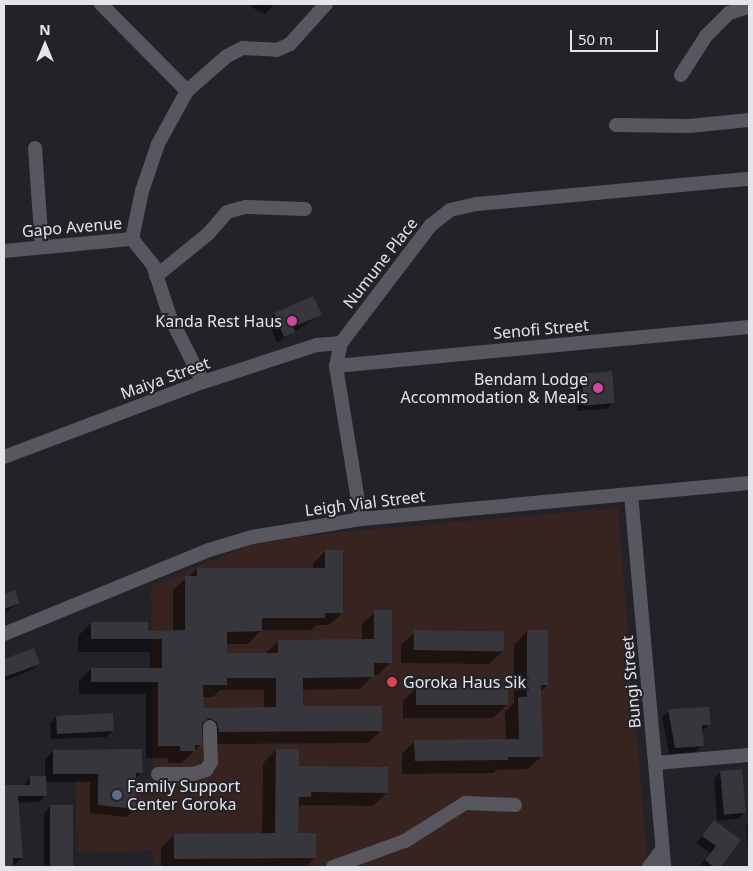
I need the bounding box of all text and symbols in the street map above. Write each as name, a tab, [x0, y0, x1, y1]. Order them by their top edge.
north arrow	[20, 20, 70, 70]
text: N	[39, 20, 51, 39]
scale bar	[573, 20, 660, 52]
text: 50 m	[578, 29, 613, 49]
street label: Gapo Avenue	[21, 213, 123, 241]
street label: Numune Place	[339, 214, 421, 312]
place label: Kanda Rest Haus	[155, 311, 282, 331]
marker: Kanda Rest Haus	[286, 315, 298, 327]
street label: Senofi Street	[492, 315, 590, 343]
street label: Maiya Street	[118, 353, 212, 403]
place label: Bendam Lodge Accommodation & Meals	[401, 369, 588, 407]
marker: Bendam Lodge Accommodation & Meals	[592, 382, 604, 394]
street label: Leigh Vial Street	[304, 486, 426, 520]
street label: Bungi Street	[617, 635, 645, 729]
place label: Goroka Haus Sik	[403, 672, 526, 692]
marker: Goroka Haus Sik	[385, 675, 399, 689]
place label: Family Support Center Goroka	[127, 776, 240, 814]
marker: Family Support Center Goroka	[111, 789, 123, 801]

